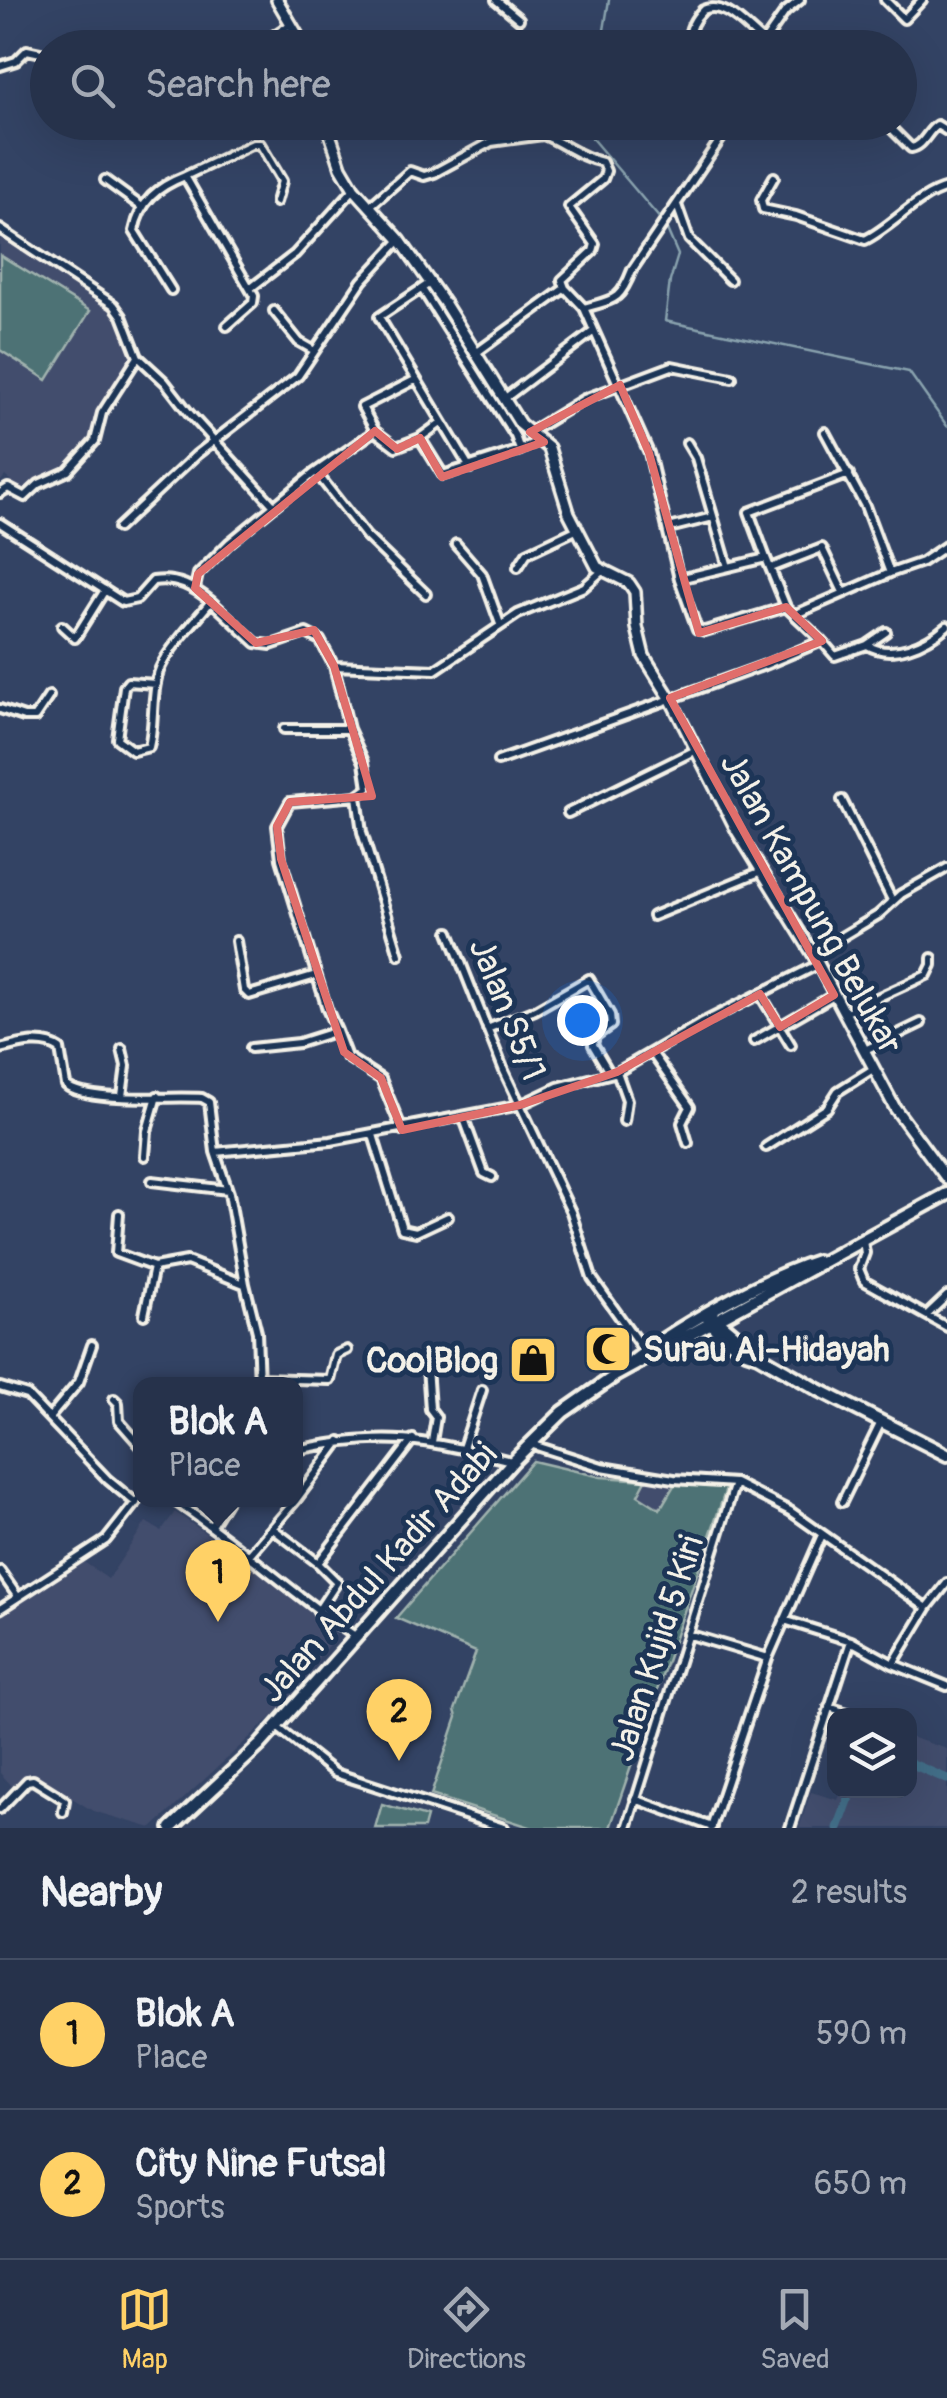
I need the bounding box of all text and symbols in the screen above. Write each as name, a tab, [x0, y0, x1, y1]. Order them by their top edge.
search box	[30, 30, 917, 140]
icon: search	[65, 58, 120, 113]
text: Search here	[145, 61, 331, 109]
street label: Jalan Kampung Belukar	[710, 745, 913, 1062]
street label: Jalan S5/1	[459, 932, 555, 1087]
your location	[557, 995, 608, 1046]
mosque icon: Surau Al-Hidayah	[582, 1323, 634, 1375]
place label: Surau Al-Hidayah	[643, 1328, 890, 1372]
shop icon: CoolBlog	[507, 1334, 559, 1386]
place label: CoolBlog	[366, 1339, 498, 1383]
popup	[133, 1377, 303, 1507]
text: Blok A	[168, 1398, 268, 1446]
street label: Jalan Abdul Kadir Adabi	[250, 1433, 507, 1712]
text: Place	[168, 1446, 240, 1486]
street label: Jalan Kujid 5 Kiri	[600, 1530, 714, 1767]
pin: 1	[186, 1540, 250, 1622]
pin: 2	[366, 1678, 432, 1761]
map controls	[827, 1708, 917, 1798]
button: layers	[827, 1708, 917, 1798]
text: Nearby	[40, 1867, 162, 1919]
text: 2 results	[791, 1873, 907, 1913]
text: Blok A	[135, 1990, 235, 2038]
text: 1	[66, 2014, 79, 2054]
text: 590 m	[816, 2014, 907, 2054]
text: Place	[135, 2038, 207, 2078]
text: City Nine Futsal	[135, 2140, 387, 2188]
text: 2	[64, 2164, 81, 2204]
text: 650 m	[814, 2164, 907, 2204]
text: Sports	[135, 2188, 225, 2228]
tab: Map	[117, 2282, 172, 2377]
tab: Directions	[407, 2282, 526, 2377]
tab: Saved	[760, 2282, 830, 2377]

